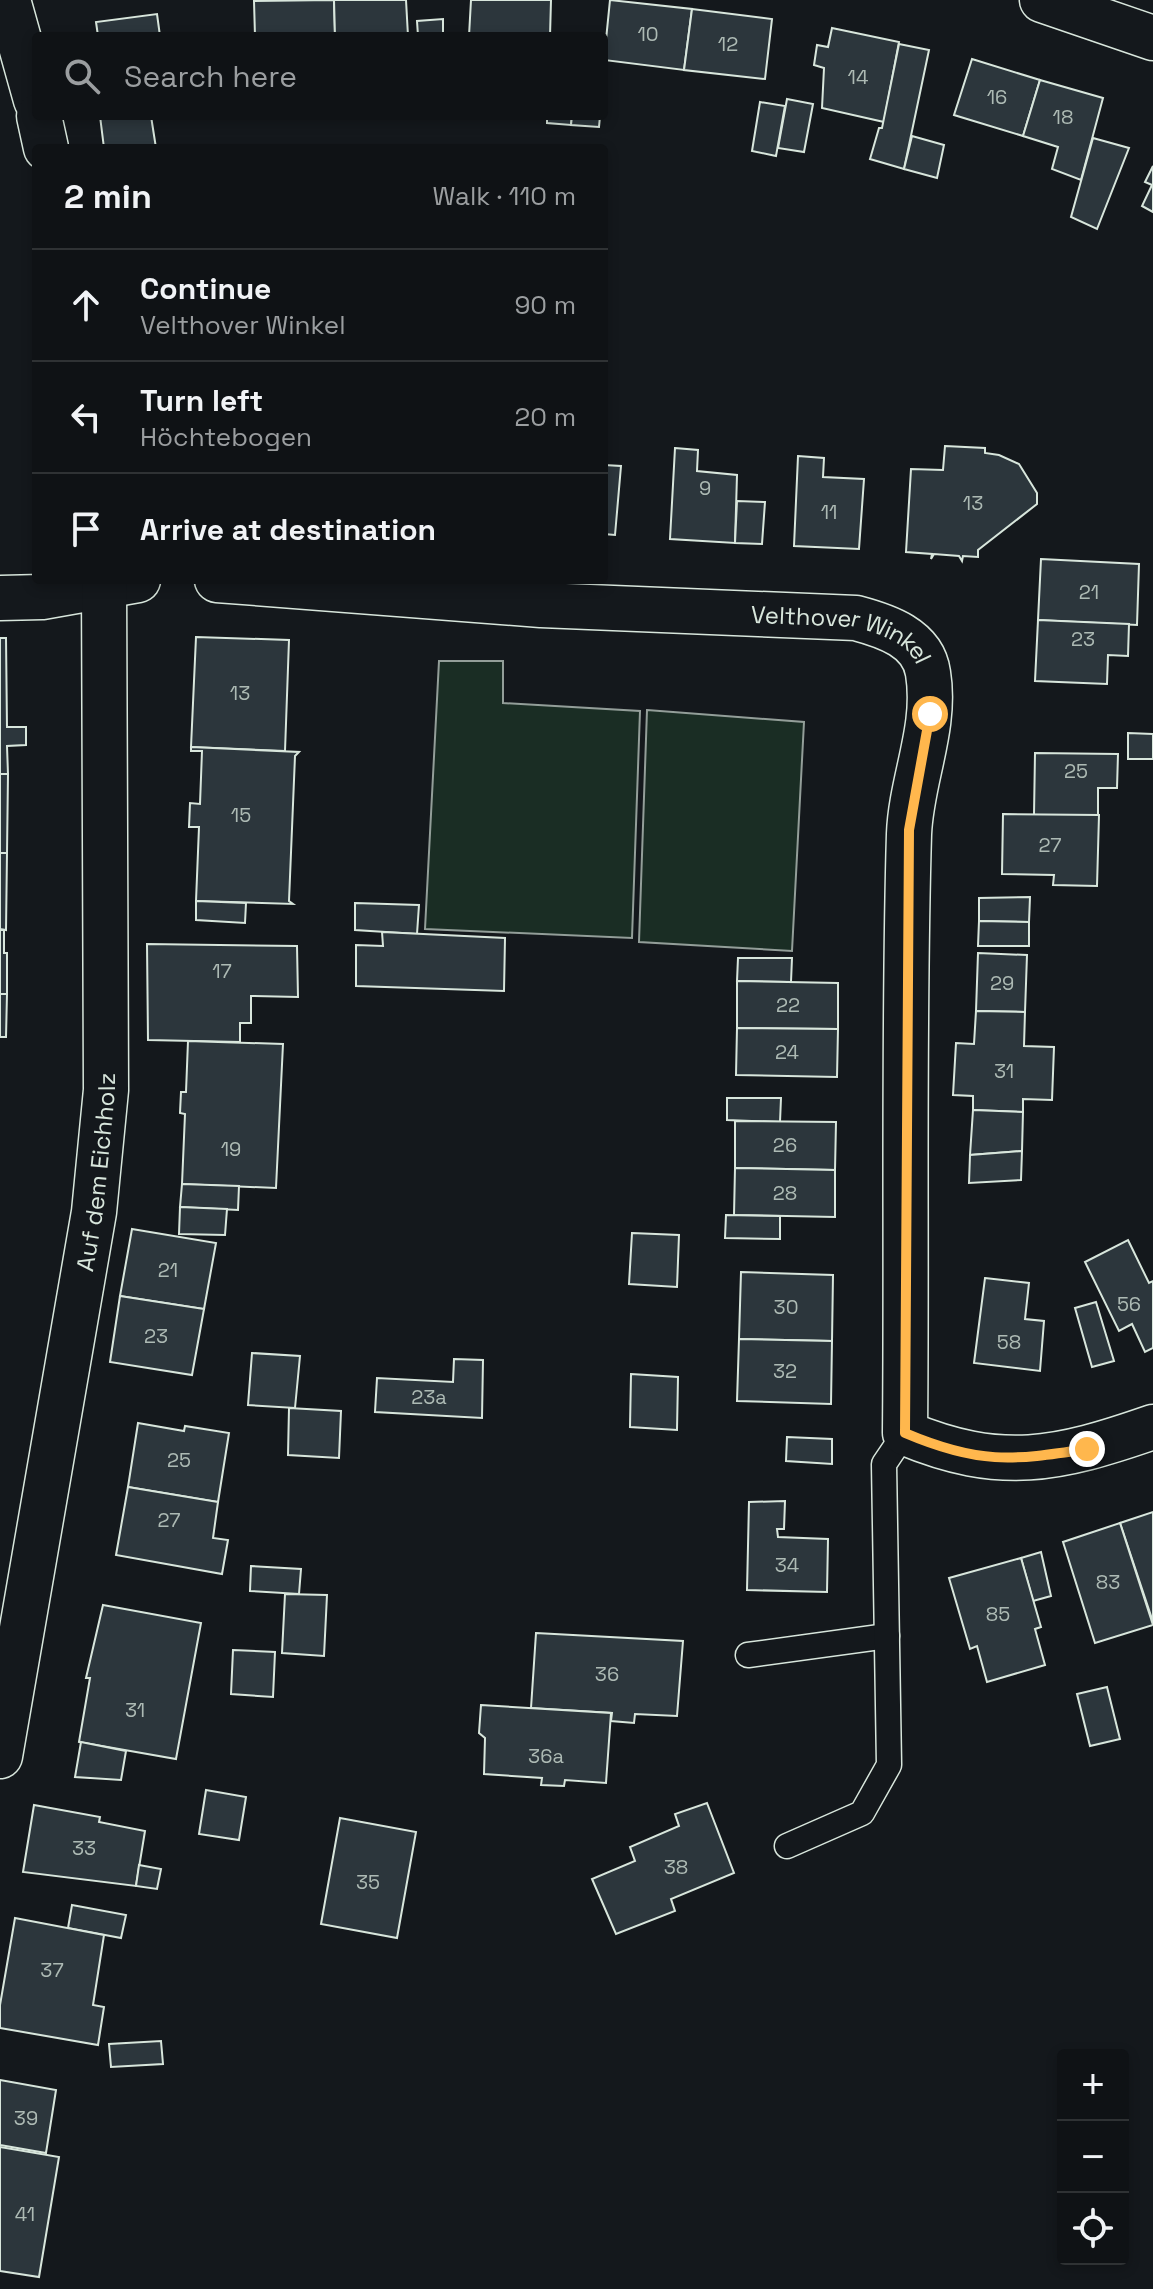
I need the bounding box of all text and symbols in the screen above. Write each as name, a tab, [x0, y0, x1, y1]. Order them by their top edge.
house number: 10	[637, 21, 659, 47]
house number: 12	[718, 31, 738, 57]
search box	[32, 32, 608, 120]
icon: search	[60, 54, 104, 98]
text: Search here	[124, 57, 297, 96]
house number: 14	[848, 64, 868, 90]
house number: 16	[987, 84, 1007, 110]
house number: 18	[1053, 104, 1073, 130]
text: 2 min	[64, 175, 152, 218]
text: Walk · 110 m	[433, 179, 576, 213]
text: Continue	[140, 269, 271, 308]
icon: ahead	[64, 283, 108, 327]
text: 90 m	[514, 288, 576, 322]
text: Velthover Winkel	[140, 308, 346, 342]
text: Turn left	[140, 381, 263, 420]
icon: left	[64, 395, 108, 439]
text: 20 m	[515, 400, 576, 434]
text: Höchtebogen	[140, 420, 312, 454]
house number: 9	[699, 475, 711, 501]
house number: 13	[963, 490, 983, 516]
house number: 11	[821, 499, 837, 525]
icon: arrive	[64, 507, 108, 551]
text: Arrive at destination	[140, 510, 436, 549]
house number: 21	[1079, 579, 1099, 605]
street label: Velthover Winkel	[750, 598, 939, 668]
house number: 23	[1071, 626, 1095, 652]
house number: 13	[230, 680, 250, 706]
route start	[912, 696, 948, 732]
house number: 25	[1064, 758, 1088, 784]
house number: 15	[231, 802, 251, 828]
house number: 27	[1038, 832, 1062, 858]
house number: 17	[212, 958, 232, 984]
house number: 29	[990, 970, 1014, 996]
house number: 22	[776, 992, 800, 1018]
house number: 24	[775, 1039, 799, 1065]
house number: 31	[994, 1058, 1014, 1084]
street label: Auf dem Eichholz	[69, 1073, 122, 1274]
house number: 26	[773, 1132, 797, 1158]
house number: 19	[221, 1136, 241, 1162]
house number: 28	[773, 1180, 797, 1206]
house number: 21	[158, 1257, 178, 1283]
house number: 56	[1117, 1291, 1141, 1317]
house number: 30	[774, 1294, 798, 1320]
house number: 23	[144, 1323, 168, 1349]
house number: 58	[997, 1329, 1021, 1355]
house number: 32	[773, 1358, 797, 1384]
house number: 23a	[411, 1384, 447, 1410]
route end	[1069, 1431, 1105, 1467]
house number: 25	[167, 1447, 191, 1473]
house number: 27	[157, 1507, 181, 1533]
house number: 34	[775, 1552, 799, 1578]
house number: 83	[1096, 1569, 1120, 1595]
house number: 85	[986, 1601, 1010, 1627]
house number: 36	[595, 1661, 619, 1687]
house number: 31	[125, 1697, 145, 1723]
house number: 36a	[528, 1743, 564, 1769]
house number: 33	[72, 1835, 96, 1861]
house number: 38	[664, 1854, 688, 1880]
house number: 35	[356, 1869, 380, 1895]
house number: 37	[40, 1957, 64, 1983]
map controls	[1057, 2049, 1129, 2265]
button: +	[1057, 2049, 1129, 2121]
house number: 39	[14, 2105, 38, 2131]
button: −	[1057, 2121, 1129, 2193]
button: locate	[1057, 2193, 1129, 2265]
house number: 41	[15, 2201, 35, 2227]

